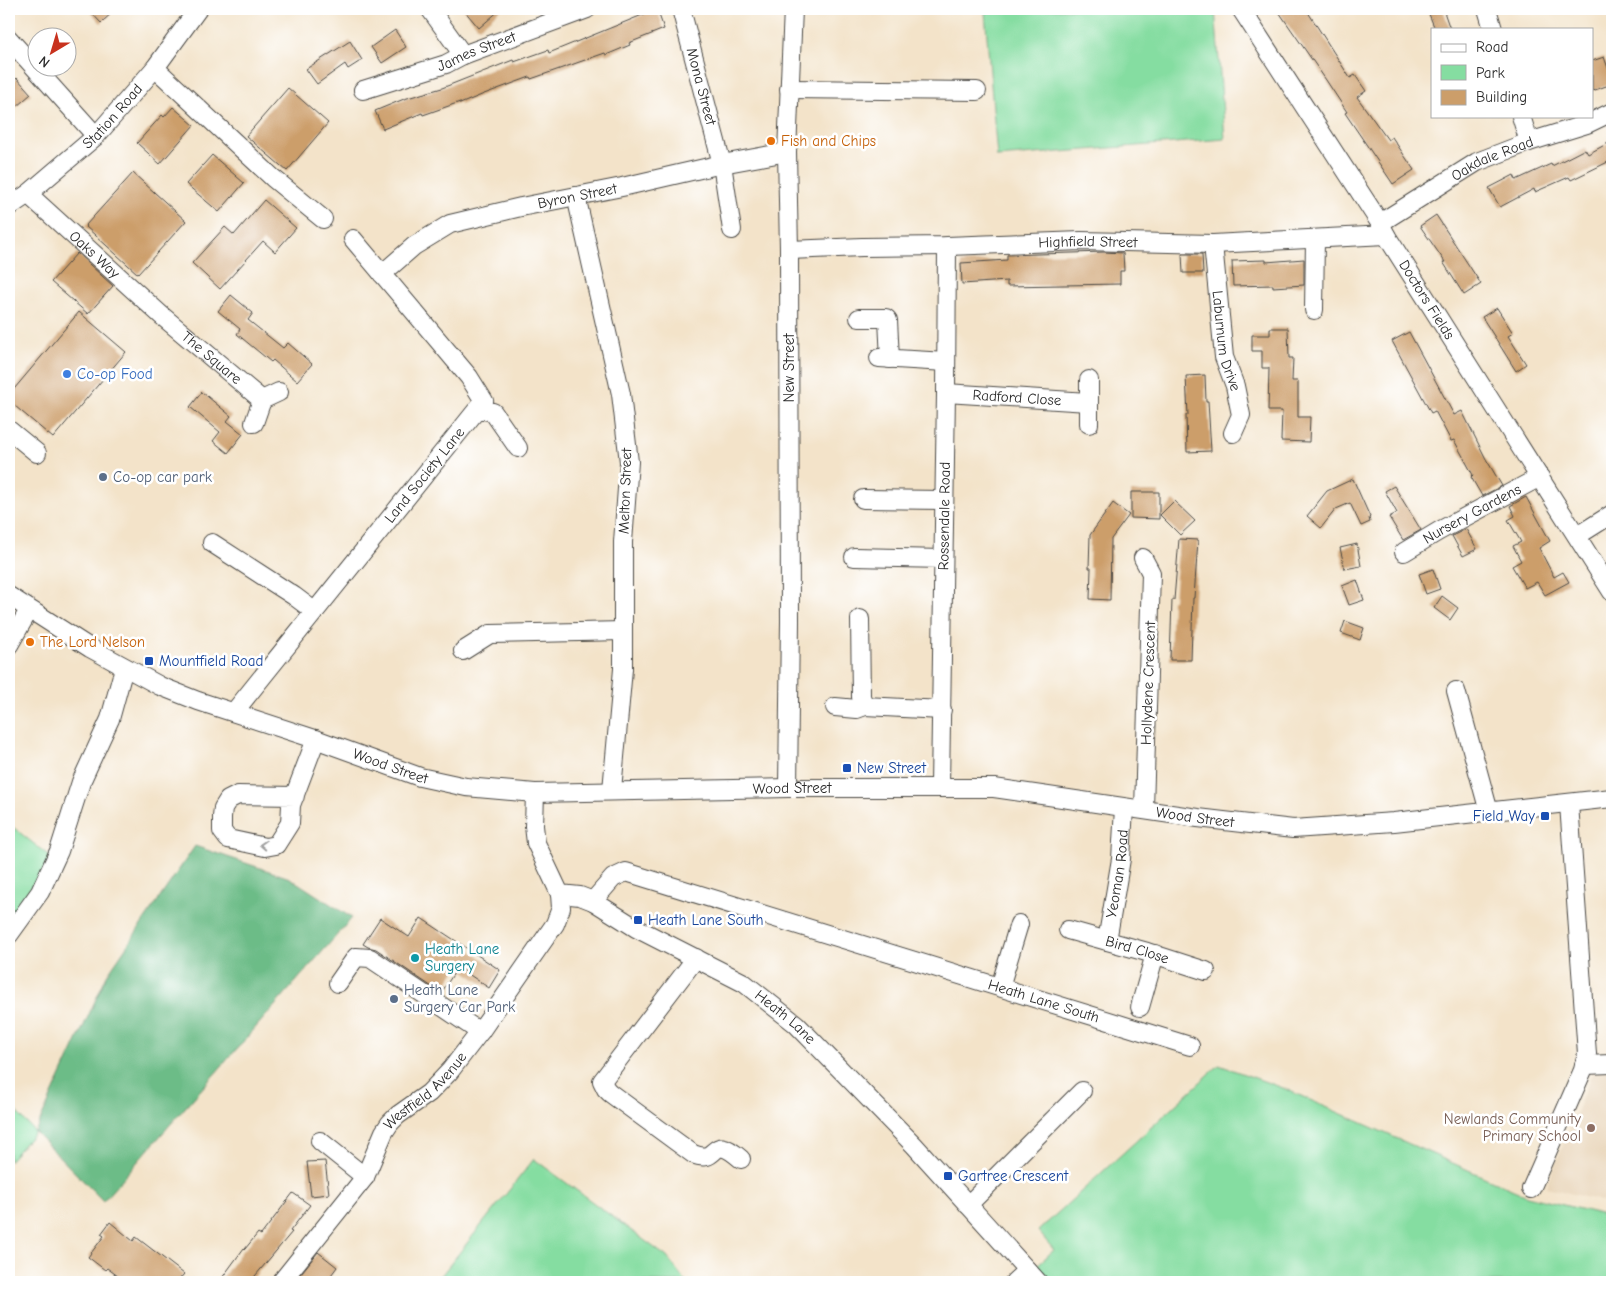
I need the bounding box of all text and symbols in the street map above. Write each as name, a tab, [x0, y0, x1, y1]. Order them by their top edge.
street label: James Street	[435, 27, 519, 75]
north arrow	[28, 28, 78, 78]
legend	[1431, 28, 1594, 118]
text: Road	[1476, 38, 1508, 56]
street label: Mona Street	[683, 46, 720, 128]
text: N	[35, 52, 53, 71]
text: Park	[1476, 64, 1505, 82]
street label: Station Road	[79, 80, 146, 153]
text: Building	[1476, 88, 1527, 106]
place label: Fish and Chips	[781, 132, 876, 150]
street label: Oakdale Road	[1448, 132, 1536, 185]
marker: Fish and Chips	[765, 135, 777, 147]
street label: Byron Street	[536, 179, 619, 213]
street label: Oaks Way	[65, 227, 124, 282]
street label: Highfield Street	[1038, 232, 1138, 252]
street label: Doctors Fields	[1395, 256, 1459, 343]
street label: Laburnum Drive	[1209, 290, 1245, 393]
street label: The Square	[178, 327, 246, 388]
street label: New Street	[780, 333, 798, 402]
place label: Co-op Food	[77, 365, 153, 383]
marker: Co-op Food	[61, 368, 73, 380]
street label: Radford Close	[972, 386, 1062, 409]
street label: Land Society Lane	[381, 423, 469, 526]
street label: Melton Street	[615, 447, 636, 534]
street label: Rossendale Road	[934, 461, 954, 571]
place label: Co-op car park	[113, 468, 213, 486]
marker: Co-op car park	[97, 471, 109, 483]
street label: Nursery Gardens	[1420, 480, 1524, 548]
street label: Hollydene Crescent	[1137, 620, 1159, 745]
place label: The Lord Nelson	[40, 633, 145, 651]
marker: The Lord Nelson	[24, 636, 36, 648]
place label: Mountfield Road	[159, 652, 264, 670]
marker: Mountfield Road	[143, 655, 155, 667]
street label: Wood Street	[350, 744, 430, 788]
place label: New Street	[857, 759, 927, 777]
marker: New Street	[841, 762, 853, 774]
street label: Wood Street	[753, 779, 832, 798]
street label: Wood Street	[1155, 803, 1236, 831]
place label: Field Way	[1473, 807, 1535, 825]
marker: Field Way	[1539, 810, 1551, 822]
street label: Yeoman Road	[1102, 829, 1132, 920]
one-way arrow	[259, 840, 267, 851]
place label: Heath Lane South	[648, 911, 763, 929]
marker: Heath Lane South	[632, 914, 644, 926]
street label: Bird Close	[1104, 932, 1172, 968]
place label: Heath Lane Surgery	[425, 940, 500, 975]
marker: Heath Lane Surgery	[409, 952, 421, 964]
street label: Heath Lane South	[986, 975, 1102, 1027]
place label: Heath Lane Surgery Car Park	[404, 981, 516, 1016]
street label: Heath Lane	[751, 986, 820, 1048]
marker: Heath Lane Surgery Car Park	[388, 993, 400, 1005]
street label: Westfield Avenue	[380, 1048, 471, 1133]
place label: Newlands Community Primary School	[1444, 1110, 1581, 1145]
marker: Newlands Community Primary School	[1585, 1122, 1597, 1134]
place label: Gartree Crescent	[958, 1167, 1069, 1185]
marker: Gartree Crescent	[942, 1170, 954, 1182]

